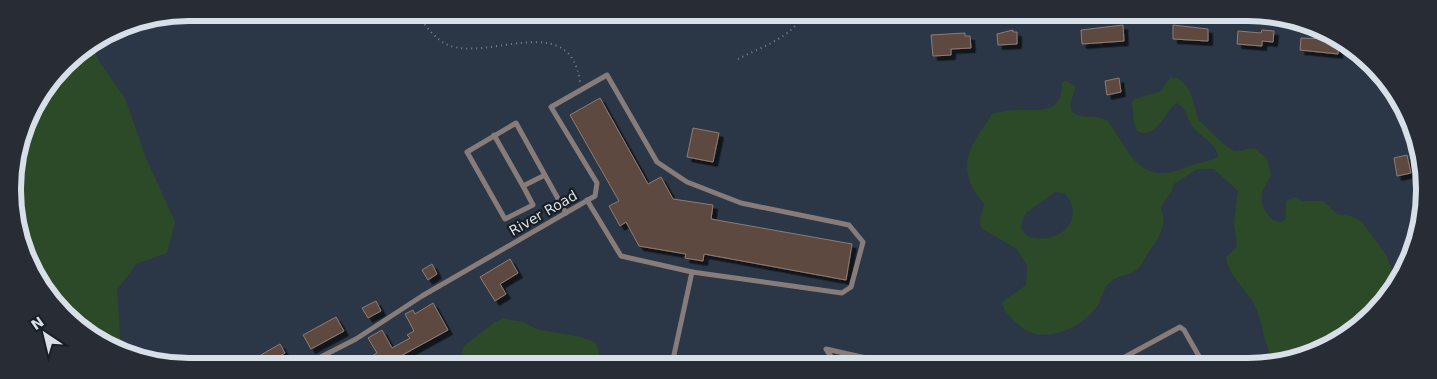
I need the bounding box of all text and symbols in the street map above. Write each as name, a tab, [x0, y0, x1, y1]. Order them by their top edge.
street label: River Road	[506, 187, 580, 239]
north arrow	[20, 309, 70, 359]
text: N	[28, 313, 47, 333]

